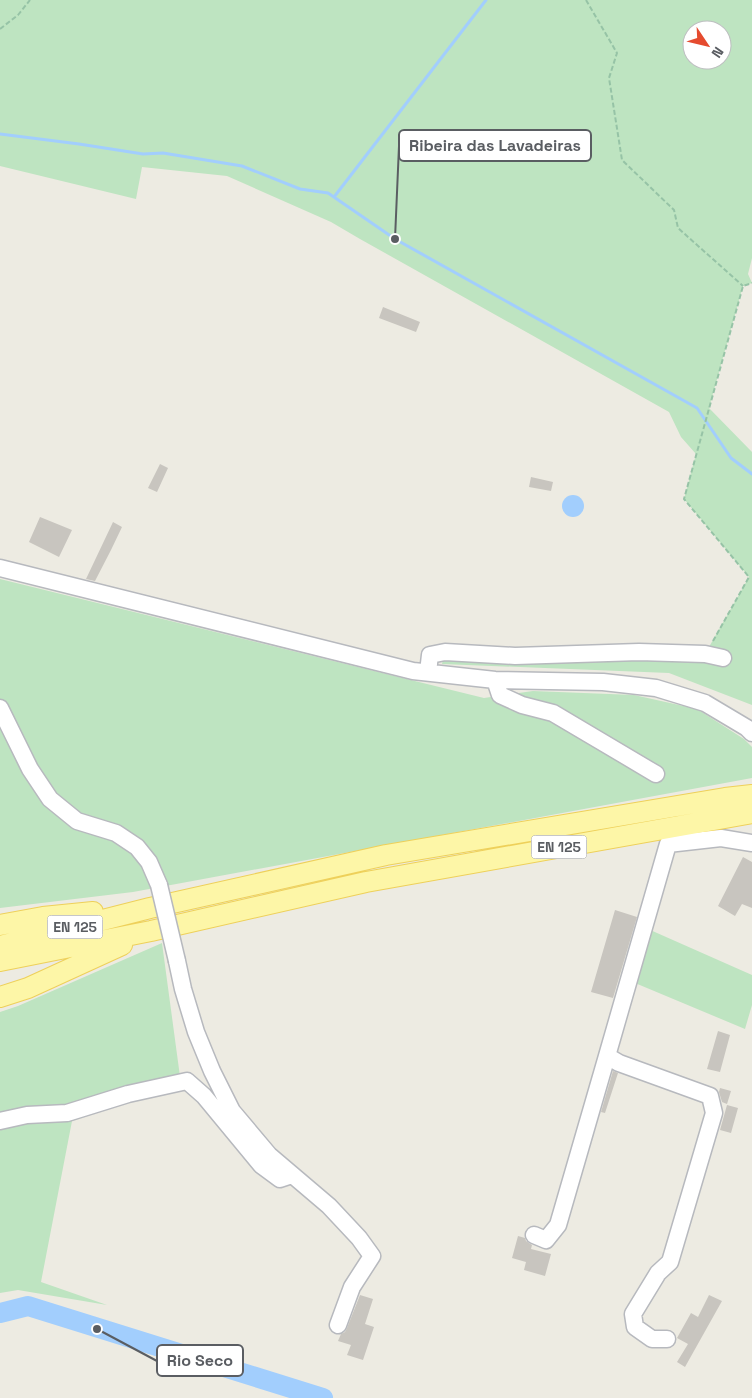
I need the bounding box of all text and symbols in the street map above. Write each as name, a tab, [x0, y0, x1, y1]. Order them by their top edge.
north arrow	[682, 20, 732, 70]
text: N	[708, 43, 728, 61]
callout: Ribeira das Lavadeiras	[399, 130, 591, 161]
text: Ribeira das Lavadeiras	[409, 135, 581, 156]
road number: EN 125	[532, 836, 586, 859]
road number: EN 125	[48, 916, 102, 939]
callout: Rio Seco	[157, 1345, 243, 1376]
text: Rio Seco	[167, 1350, 233, 1371]

